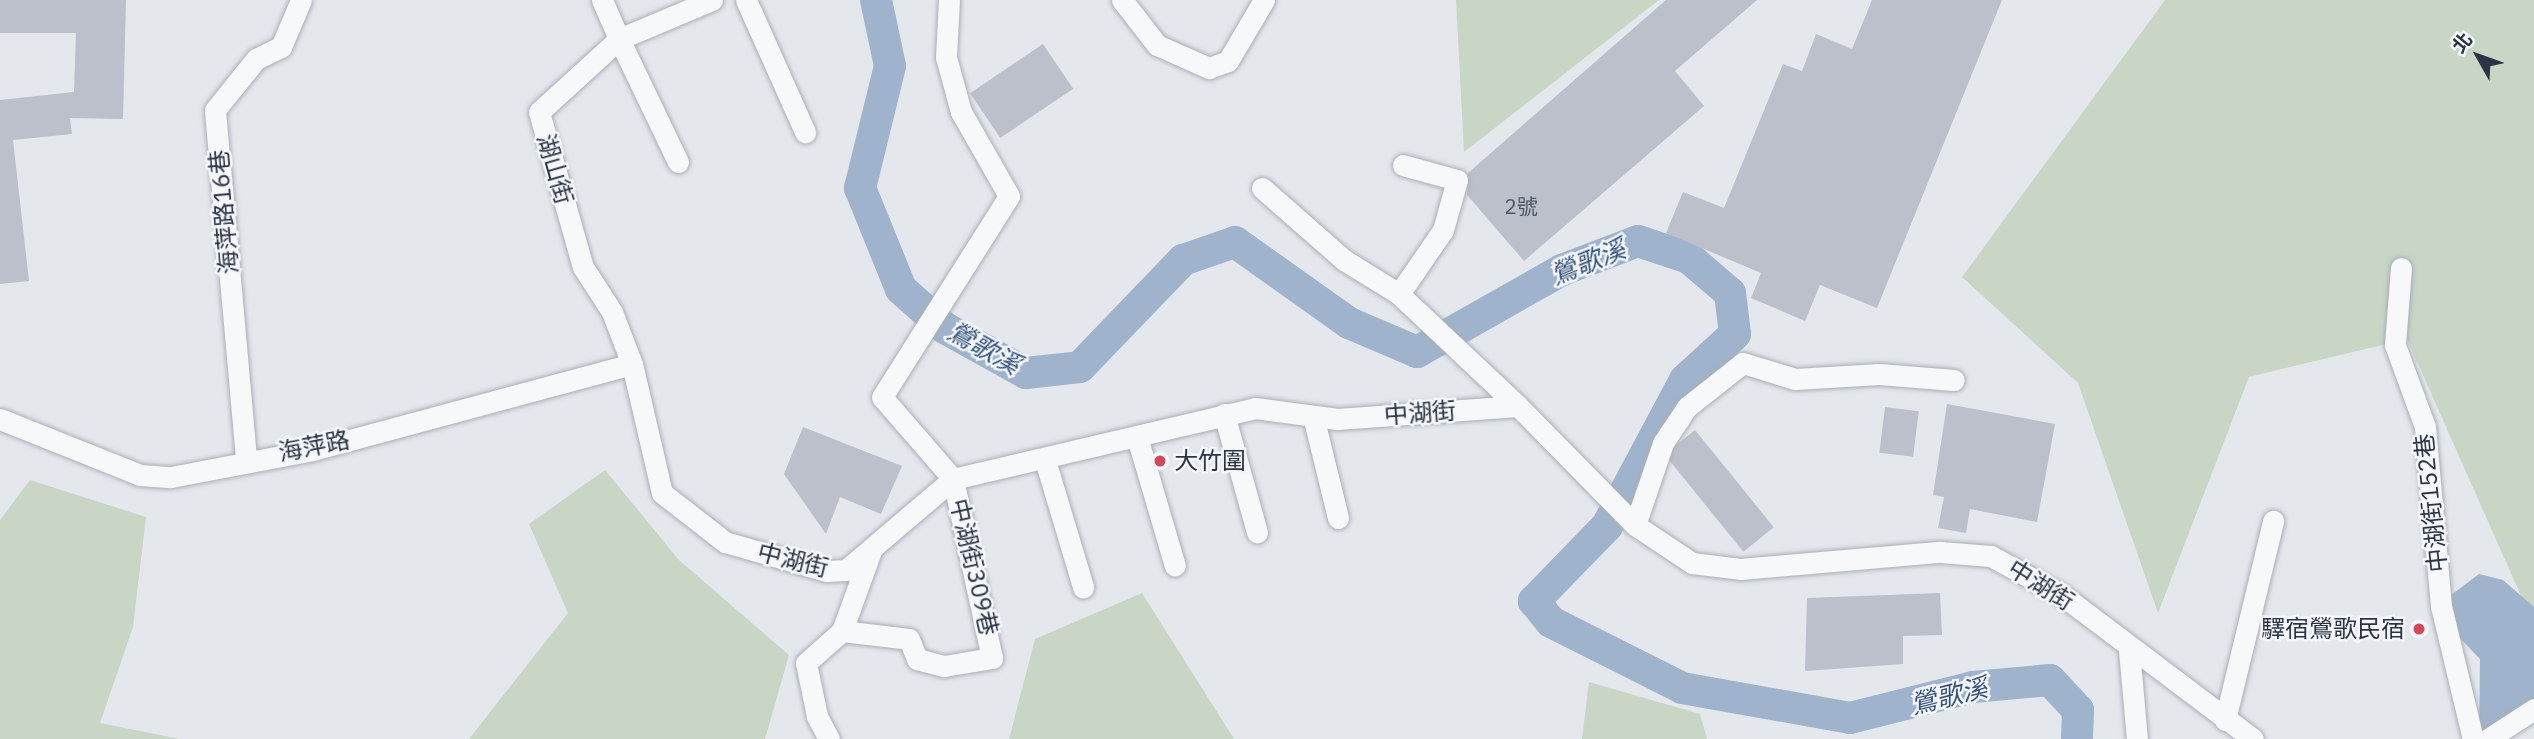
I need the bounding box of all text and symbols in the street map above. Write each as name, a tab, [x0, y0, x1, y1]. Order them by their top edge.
north arrow	[2443, 21, 2513, 91]
text: 北	[2447, 28, 2477, 58]
street label: 湖山街	[531, 130, 579, 208]
street label: 海萍路16巷	[204, 149, 244, 275]
house number: 2號	[1504, 193, 1538, 219]
water label: 鶯歌溪	[1546, 233, 1630, 291]
water label: 鶯歌溪	[942, 315, 1026, 381]
street label: 中湖街	[1383, 396, 1457, 430]
street label: 海萍路	[276, 425, 352, 467]
street label: 中湖街152巷	[2409, 432, 2453, 574]
place label: 大竹圍	[1174, 447, 1246, 475]
marker: 大竹圍	[1152, 453, 1168, 469]
street label: 中湖街309巷	[944, 496, 1004, 638]
street label: 中湖街	[755, 537, 831, 583]
street label: 中湖街	[2003, 554, 2079, 616]
place label: 驛宿鶯歌民宿	[2261, 615, 2405, 643]
marker: 驛宿鶯歌民宿	[2411, 621, 2427, 637]
water label: 鶯歌溪	[1907, 671, 1991, 721]

